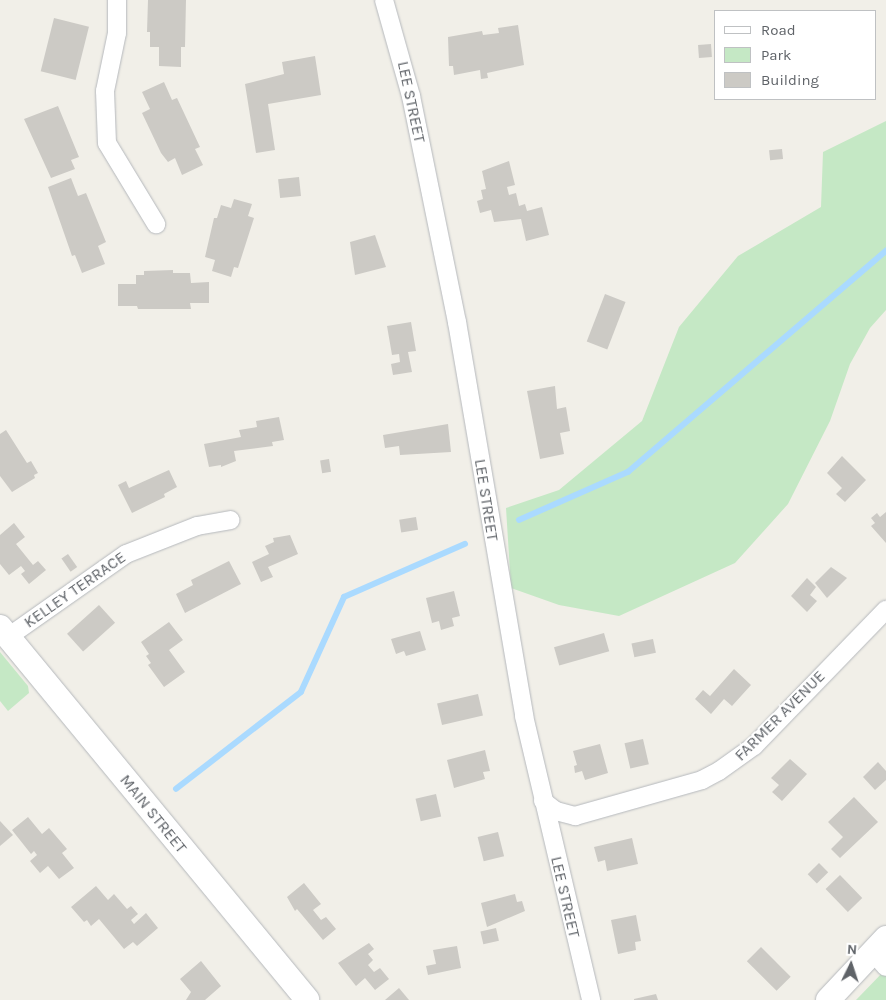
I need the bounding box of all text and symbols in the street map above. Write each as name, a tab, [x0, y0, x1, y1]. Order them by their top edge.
legend	[714, 10, 876, 100]
text: Road	[761, 21, 796, 39]
text: Park	[761, 46, 791, 64]
street label: LEE STREET	[393, 60, 429, 144]
text: Building	[761, 71, 819, 89]
street label: LEE STREET	[470, 458, 502, 542]
street label: KELLEY TERRACE	[20, 548, 130, 632]
street label: FARMER AVENUE	[731, 667, 829, 765]
street label: MAIN STREET	[116, 771, 190, 857]
street label: LEE STREET	[546, 855, 584, 939]
north arrow	[826, 940, 876, 990]
text: N	[846, 941, 858, 958]

